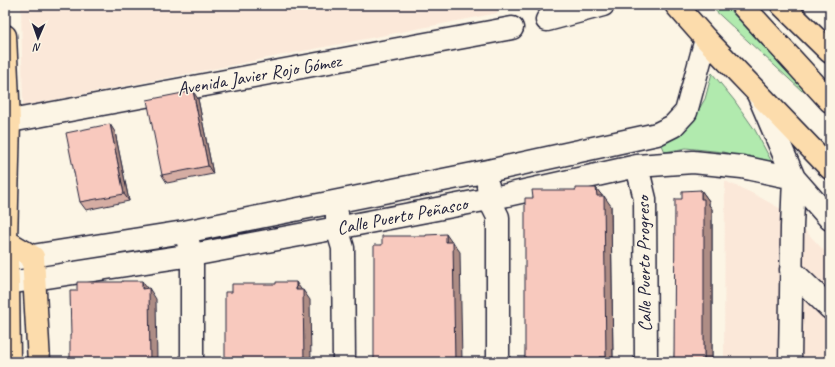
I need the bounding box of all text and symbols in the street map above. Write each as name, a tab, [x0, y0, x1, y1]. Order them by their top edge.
north arrow	[18, 18, 58, 58]
text: N	[32, 41, 41, 55]
street label: Avenida Javier Rojo Gómez	[175, 48, 345, 101]
street label: Calle Puerto Peñasco	[335, 191, 471, 240]
street label: Calle Puerto Progreso	[631, 194, 657, 332]

